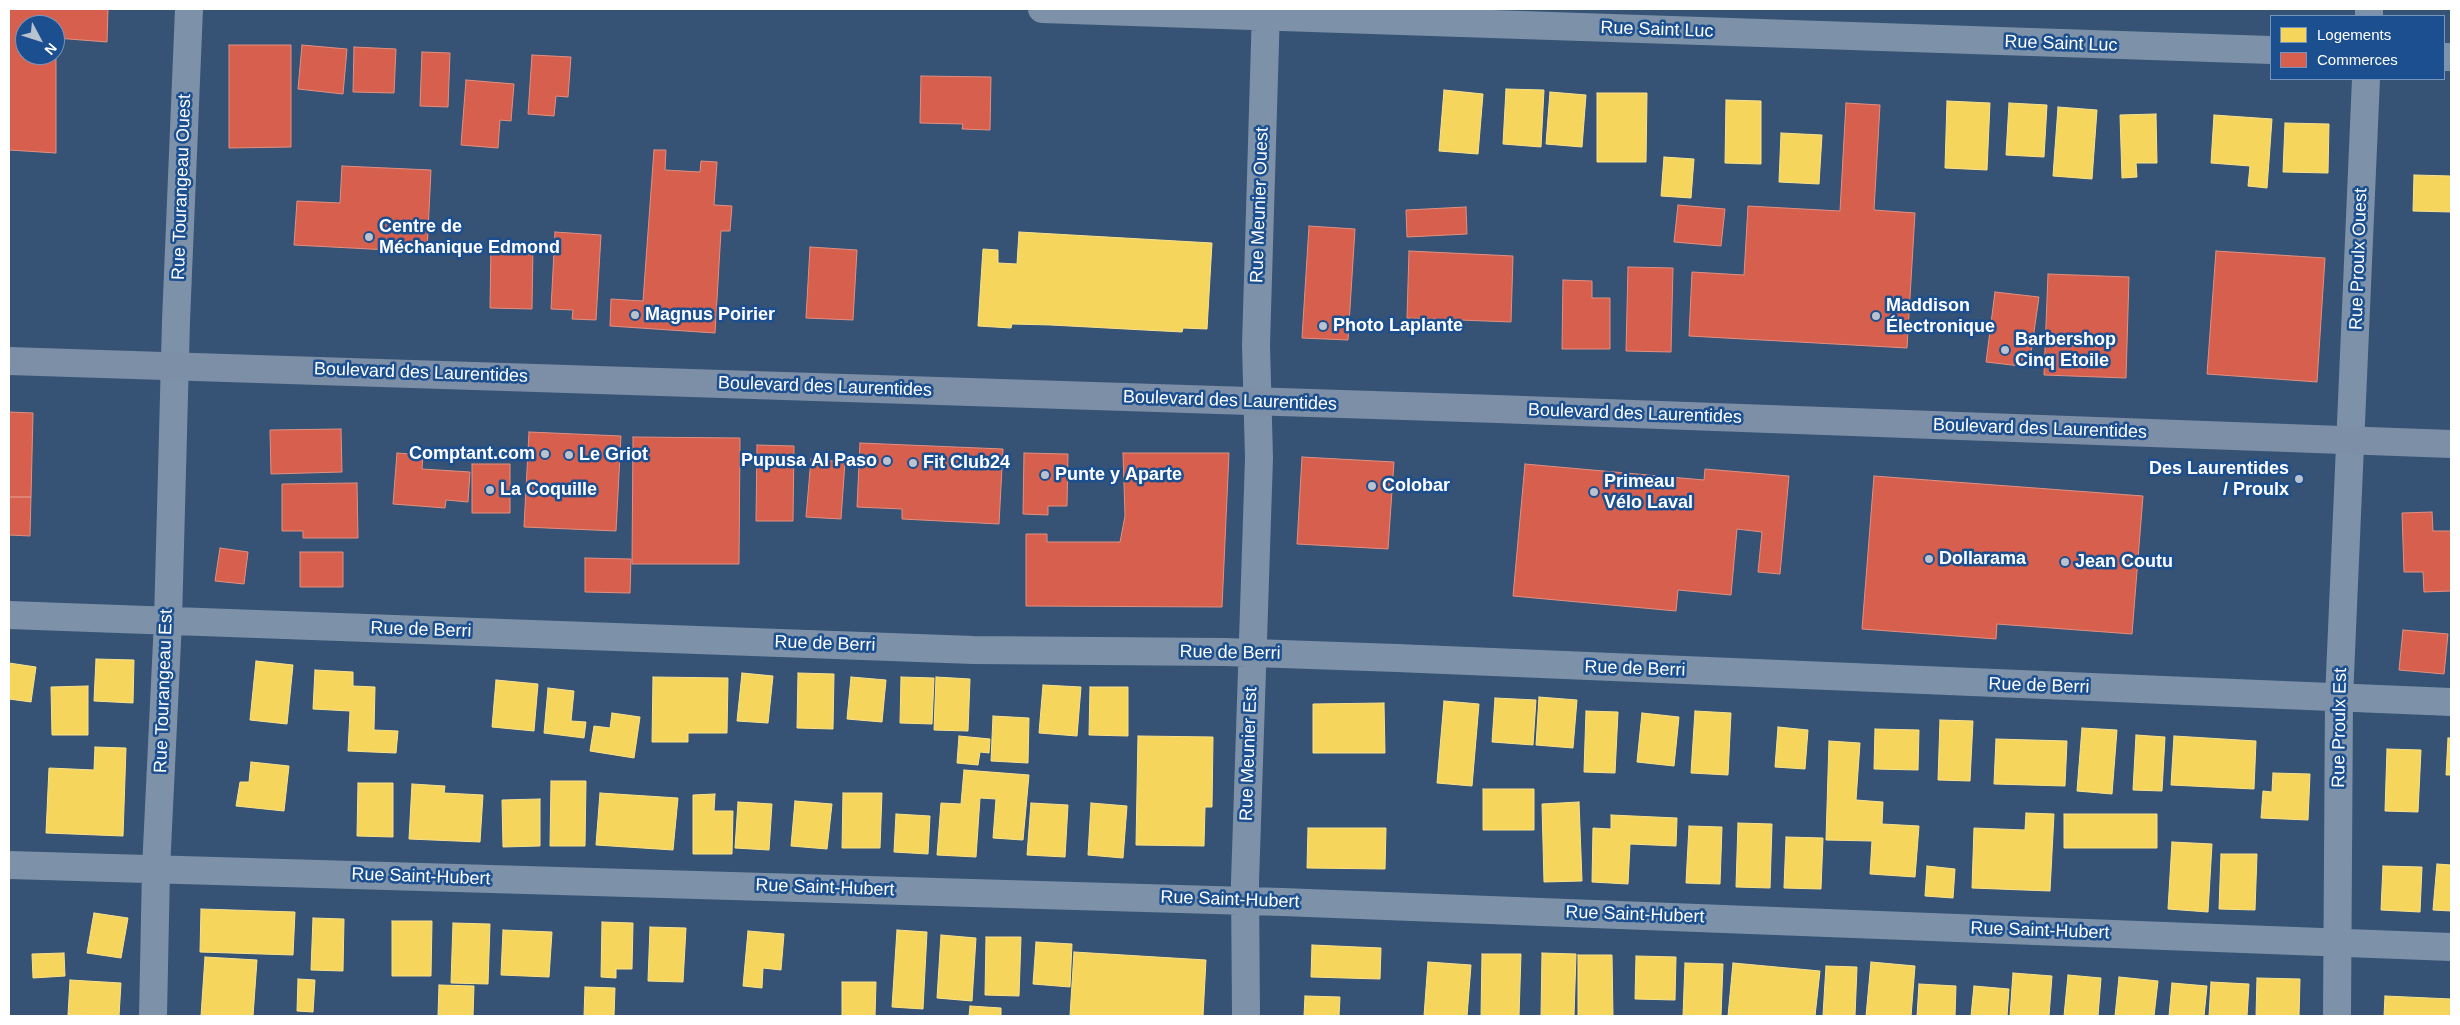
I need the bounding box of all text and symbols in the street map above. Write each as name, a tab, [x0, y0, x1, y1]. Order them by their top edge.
north arrow	[15, 15, 65, 65]
legend	[2270, 15, 2445, 80]
street label: Rue Saint Luc	[1600, 17, 1714, 43]
text: Logements	[2317, 26, 2391, 43]
street label: Rue Saint Luc	[2004, 31, 2118, 57]
text: N	[41, 40, 60, 58]
text: Commerces	[2317, 51, 2398, 68]
street label: Rue Tourangeau Ouest	[168, 94, 196, 280]
street label: Rue Meunier Ouest	[1246, 127, 1274, 283]
street label: Rue Proulx Ouest	[2346, 188, 2372, 330]
place label: Centre de Méchanique Edmond	[379, 216, 560, 258]
marker: Centre de Méchanique Edmond	[363, 231, 375, 243]
place label: Maddison Électronique	[1886, 295, 1995, 338]
place label: Magnus Poirier	[645, 304, 775, 326]
marker: Magnus Poirier	[629, 309, 641, 321]
marker: Maddison Électronique	[1870, 310, 1882, 322]
place label: Photo Laplante	[1333, 315, 1463, 337]
marker: Photo Laplante	[1317, 320, 1329, 332]
place label: Barbershop Cinq Etoile	[2015, 329, 2116, 372]
marker: Barbershop Cinq Etoile	[1999, 344, 2011, 356]
street label: Boulevard des Laurentides	[314, 358, 528, 388]
street label: Boulevard des Laurentides	[718, 372, 932, 402]
street label: Boulevard des Laurentides	[1123, 386, 1337, 416]
street label: Boulevard des Laurentides	[1528, 399, 1742, 429]
street label: Boulevard des Laurentides	[1933, 414, 2147, 444]
place label: Comptant.com	[409, 443, 535, 465]
place label: Le Griot	[579, 444, 648, 466]
marker: Comptant.com	[539, 448, 551, 460]
marker: Le Griot	[563, 449, 575, 461]
place label: Pupusa Al Paso	[741, 450, 877, 472]
place label: Fit Club24	[923, 452, 1010, 474]
marker: Pupusa Al Paso	[881, 455, 893, 467]
marker: Fit Club24	[907, 457, 919, 469]
place label: Des Laurentides / Proulx	[2149, 458, 2289, 500]
place label: Punte y Aparte	[1055, 464, 1182, 486]
marker: Punte y Aparte	[1039, 469, 1051, 481]
place label: Primeau Vélo Laval	[1604, 471, 1693, 514]
marker: Des Laurentides / Proulx	[2293, 473, 2305, 485]
place label: Colobar	[1382, 475, 1450, 497]
place label: La Coquille	[500, 479, 597, 501]
marker: Colobar	[1366, 480, 1378, 492]
marker: La Coquille	[484, 484, 496, 496]
marker: Primeau Vélo Laval	[1588, 486, 1600, 498]
place label: Dollarama	[1939, 548, 2026, 570]
place label: Jean Coutu	[2075, 551, 2173, 573]
marker: Dollarama	[1923, 553, 1935, 565]
marker: Jean Coutu	[2059, 556, 2071, 568]
street label: Rue Tourangeau Est	[150, 609, 178, 773]
street label: Rue de Berri	[370, 617, 472, 643]
street label: Rue de Berri	[774, 631, 876, 657]
street label: Rue de Berri	[1179, 641, 1281, 665]
street label: Rue de Berri	[1584, 656, 1686, 682]
street label: Rue Proulx Est	[2328, 668, 2352, 788]
street label: Rue de Berri	[1988, 673, 2090, 699]
street label: Rue Meunier Est	[1236, 687, 1262, 821]
street label: Rue Saint-Hubert	[351, 864, 491, 890]
street label: Rue Saint-Hubert	[755, 875, 895, 901]
street label: Rue Saint-Hubert	[1160, 887, 1300, 913]
street label: Rue Saint-Hubert	[1565, 902, 1705, 928]
street label: Rue Saint-Hubert	[1970, 918, 2110, 944]

